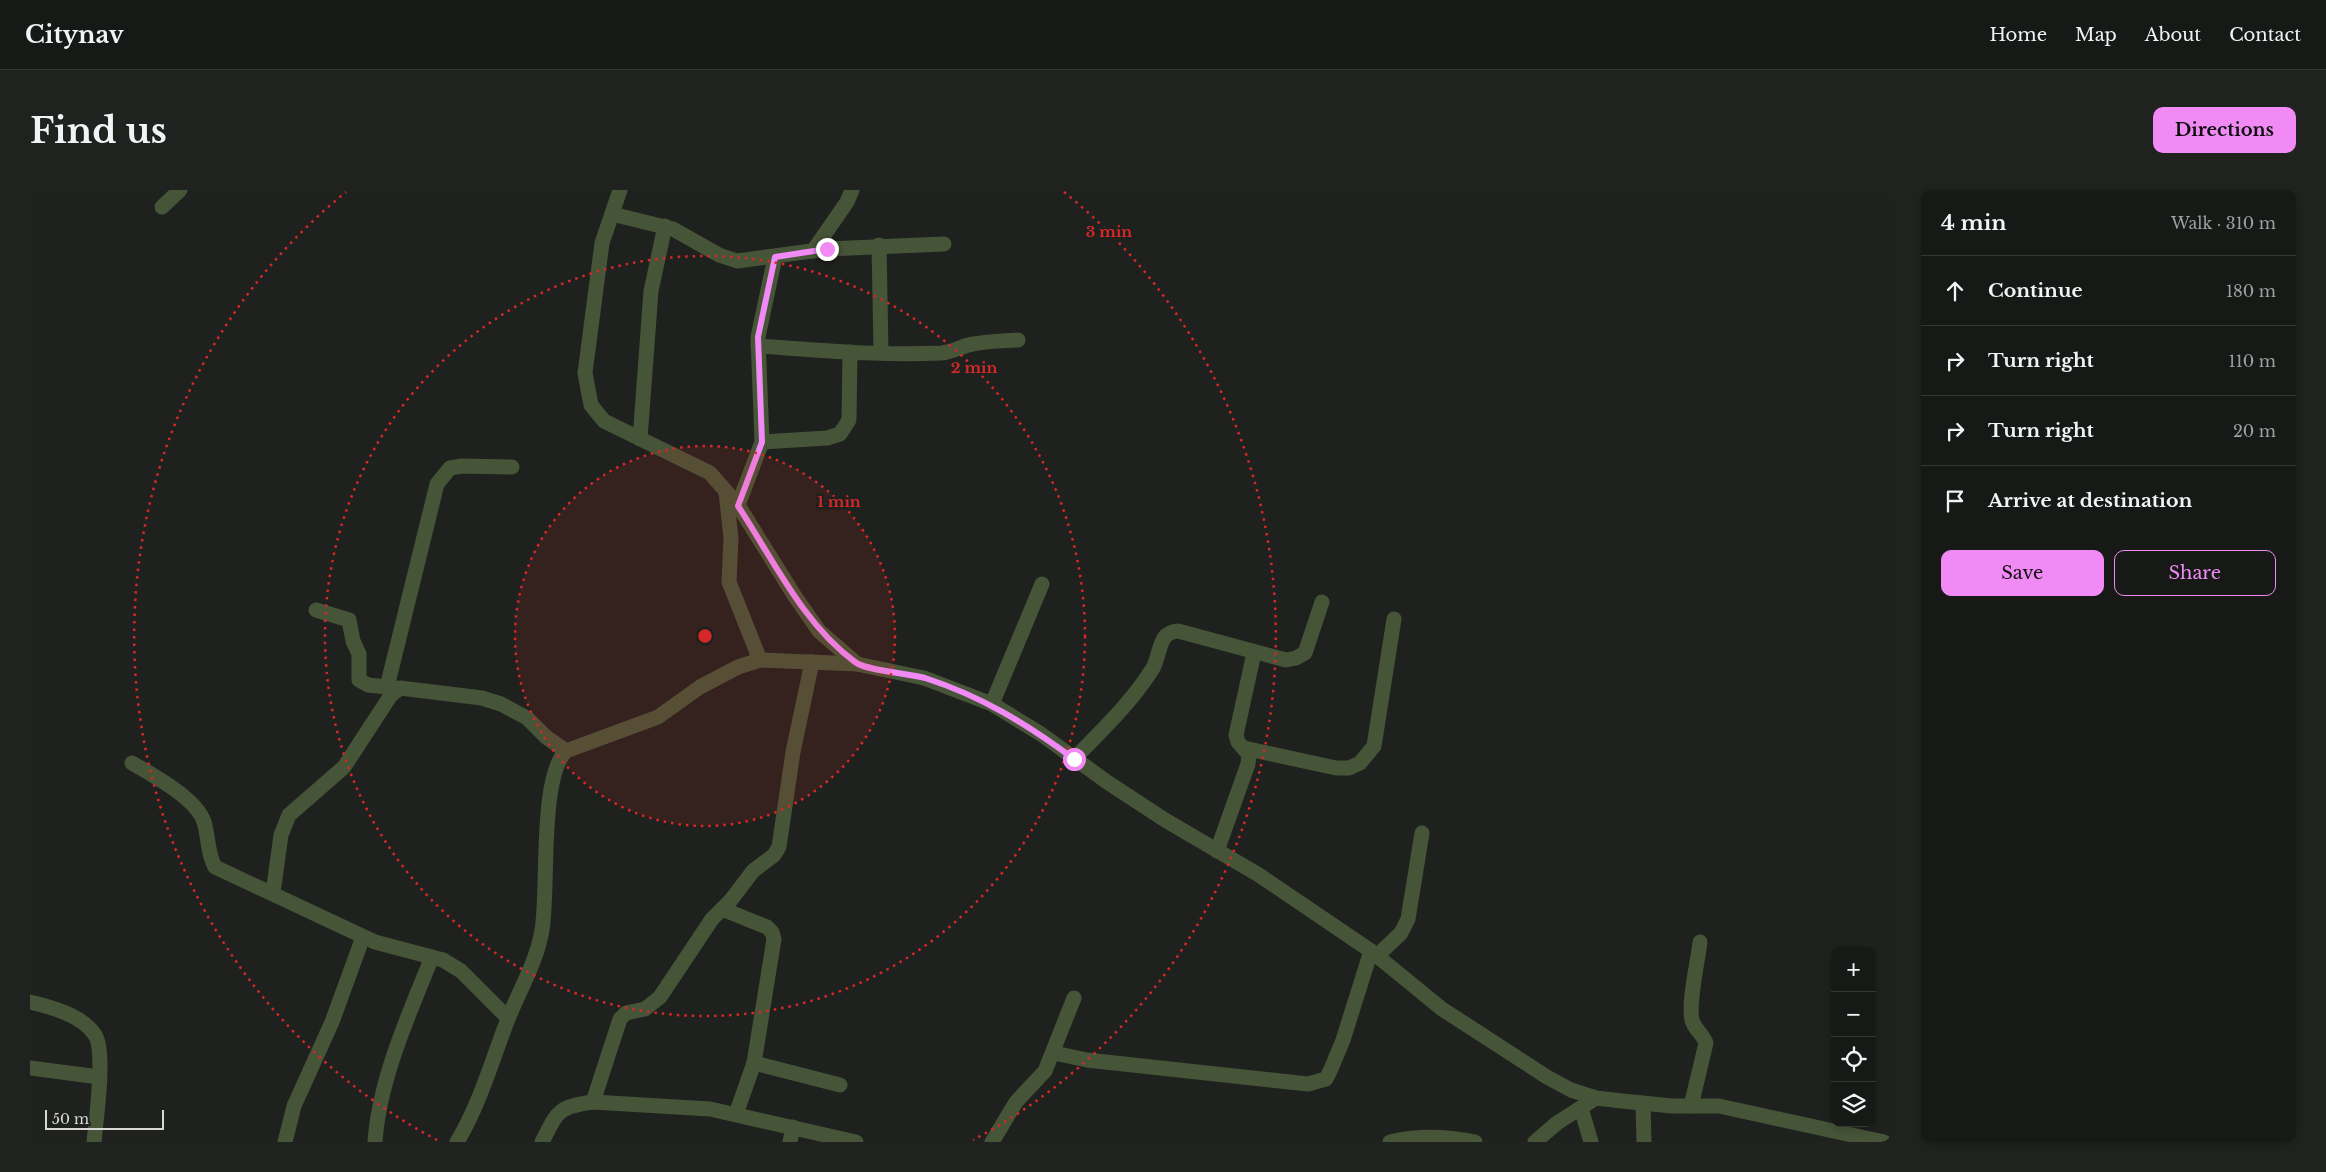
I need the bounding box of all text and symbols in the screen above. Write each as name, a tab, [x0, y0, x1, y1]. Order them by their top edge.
text: Citynav	[25, 20, 124, 49]
text: Home	[1989, 24, 2047, 46]
text: Map	[2075, 24, 2117, 46]
text: About	[2145, 24, 2201, 46]
text: Contact	[2229, 24, 2301, 46]
button: Directions	[2153, 107, 2296, 153]
text: Find us	[30, 109, 167, 152]
text: 4 min	[1941, 210, 2007, 236]
text: Walk · 310 m	[2171, 213, 2276, 233]
text: 3 min	[1086, 222, 1132, 241]
route end	[816, 238, 839, 261]
icon: ahead	[1941, 277, 1969, 305]
text: Continue	[1988, 279, 2083, 302]
text: 180 m	[2226, 281, 2276, 301]
icon: right	[1941, 347, 1969, 375]
text: Turn right	[1988, 349, 2094, 372]
text: 110 m	[2229, 351, 2276, 371]
text: 2 min	[951, 358, 997, 377]
icon: right	[1941, 417, 1969, 445]
text: Turn right	[1988, 419, 2094, 442]
text: 20 m	[2233, 421, 2276, 441]
icon: arrive	[1941, 487, 1969, 515]
text: Arrive at destination	[1988, 489, 2192, 512]
text: 1 min	[817, 492, 861, 511]
button: Save	[1941, 550, 2104, 596]
button: Share	[2114, 550, 2276, 596]
centre of rings	[696, 627, 714, 645]
route start	[1063, 748, 1086, 771]
map controls	[1831, 947, 1876, 1127]
button: +	[1831, 947, 1876, 992]
button: −	[1831, 992, 1876, 1037]
button: locate	[1831, 1037, 1876, 1082]
button: layers	[1831, 1082, 1876, 1127]
scale bar	[45, 1107, 164, 1130]
text: 50 m	[52, 1110, 89, 1128]

